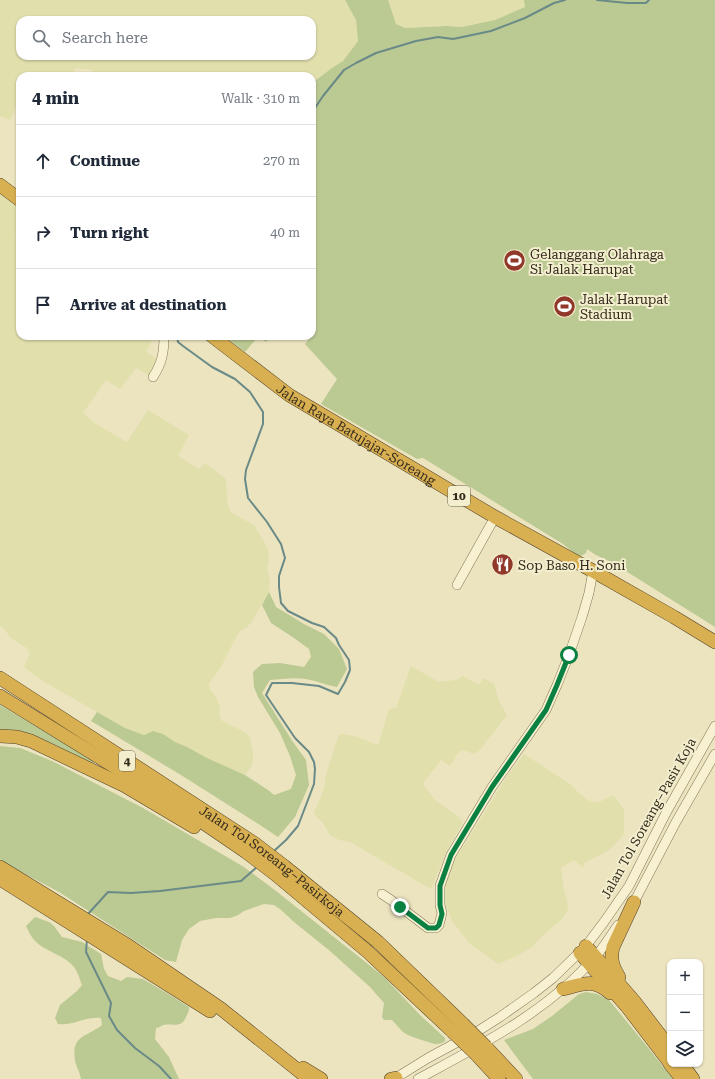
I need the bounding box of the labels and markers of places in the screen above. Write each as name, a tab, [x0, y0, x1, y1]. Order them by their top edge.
place label: Gelanggang Olahraga Si Jalak Harupat	[530, 247, 664, 277]
sports icon: Gelanggang Olahraga Si Jalak Harupat	[501, 248, 527, 274]
place label: Jalak Harupat Stadium	[580, 292, 668, 322]
sports icon: Jalak Harupat Stadium	[552, 293, 578, 319]
restaurant icon: Sop Baso H. Soni	[490, 552, 516, 578]
place label: Sop Baso H. Soni	[518, 558, 625, 573]

